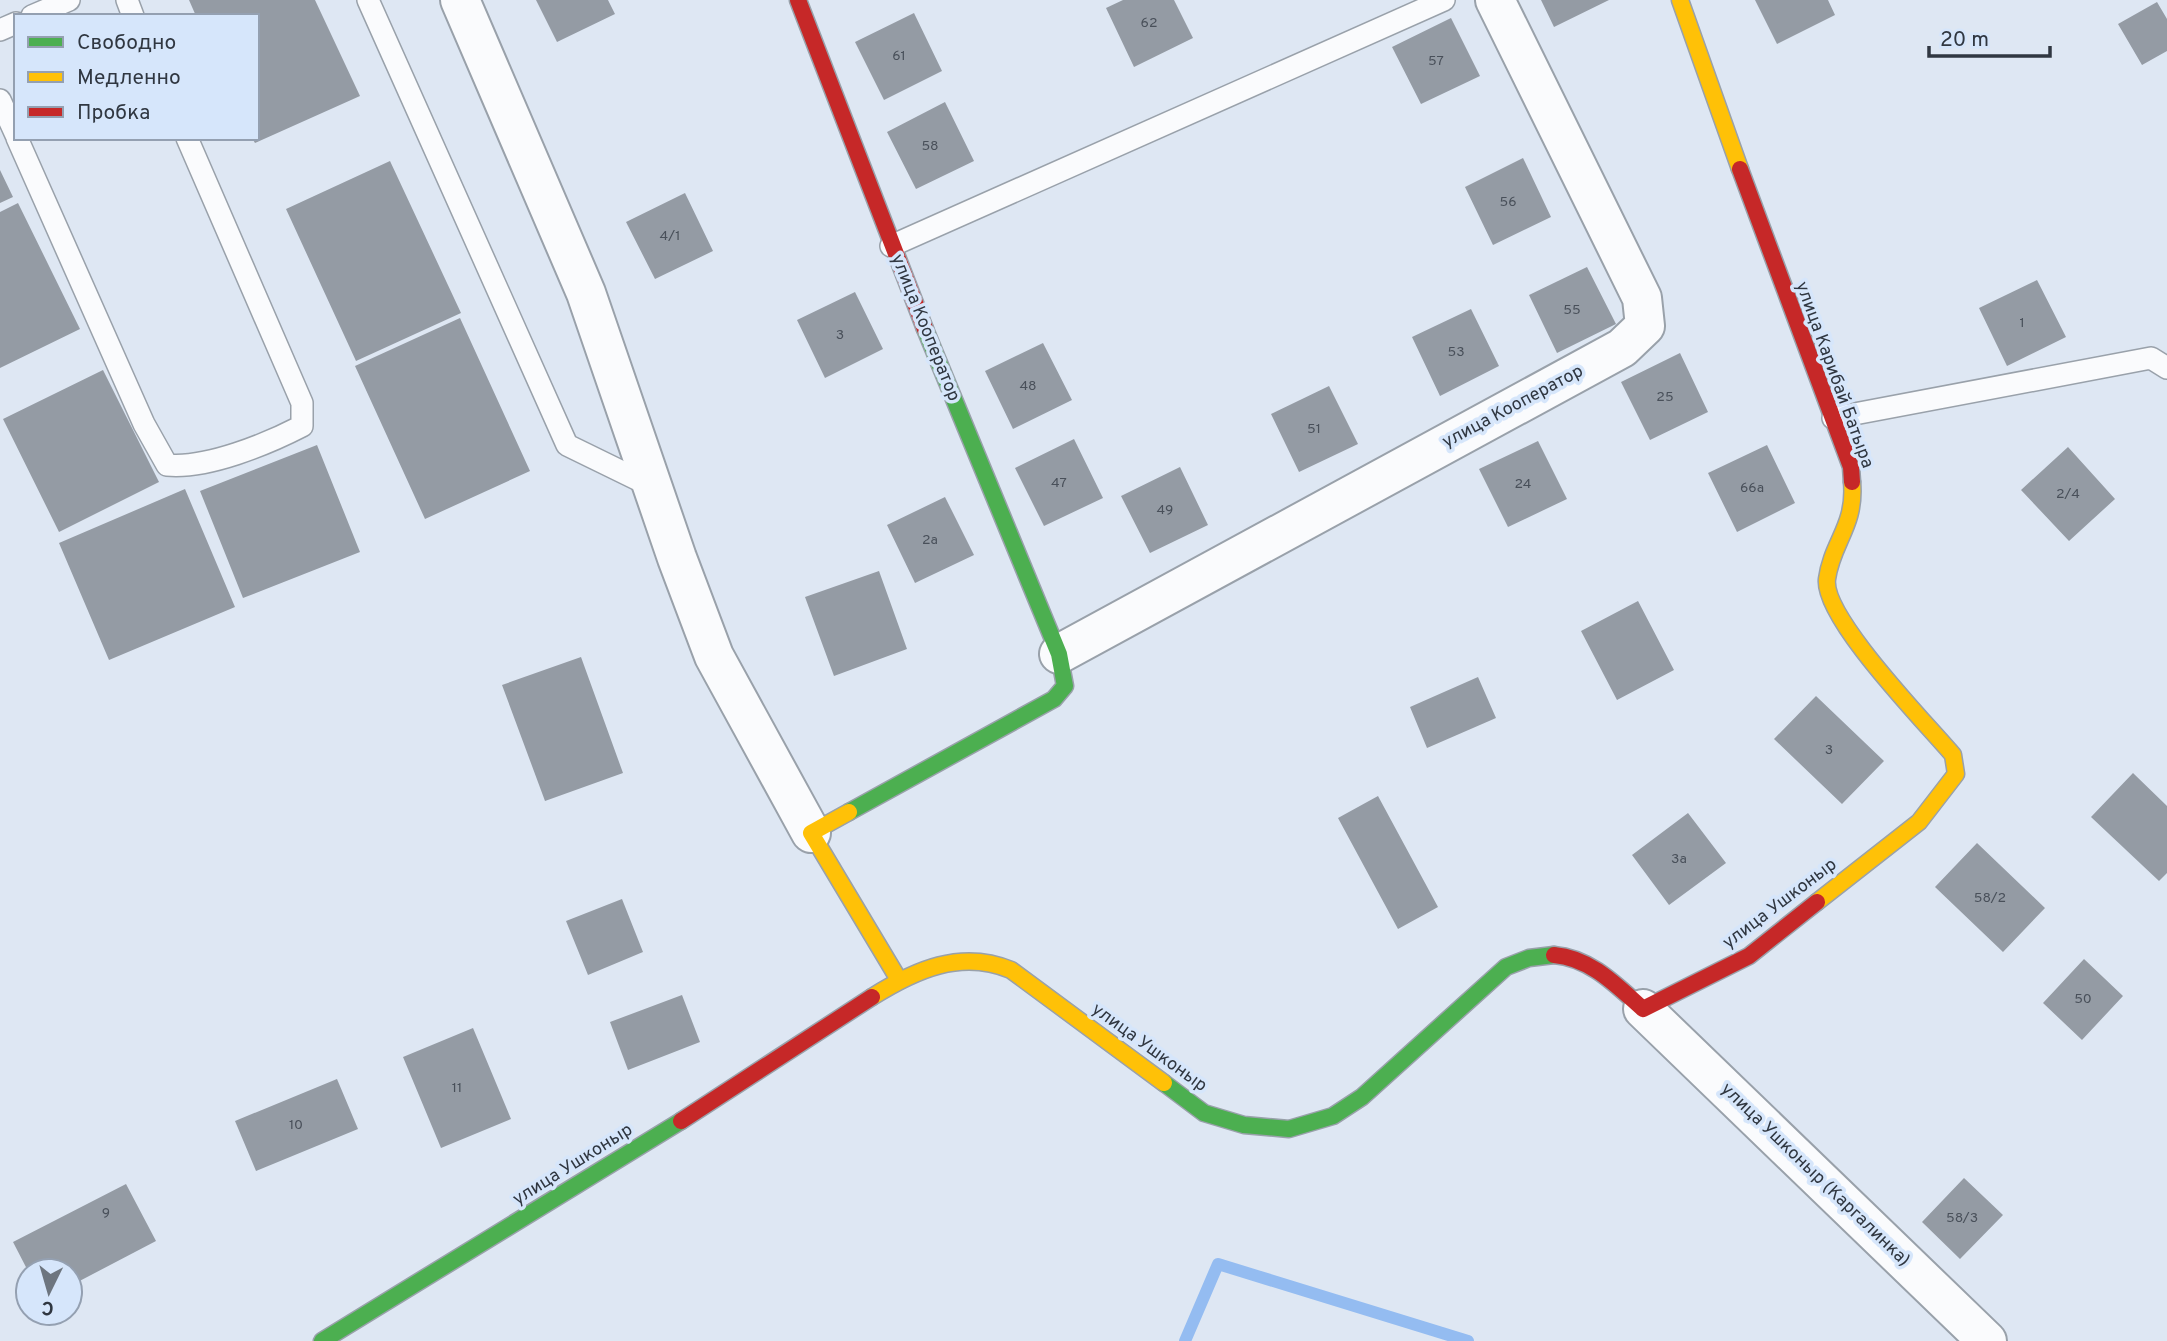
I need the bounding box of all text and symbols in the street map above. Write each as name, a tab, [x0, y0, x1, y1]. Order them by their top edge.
legend	[14, 14, 259, 140]
scale bar	[1929, 14, 2050, 58]
house number: 62	[1141, 15, 1157, 32]
text: 20 m	[1940, 27, 1989, 54]
text: Свободно	[77, 30, 176, 57]
house number: 61	[892, 48, 906, 65]
house number: 57	[1428, 53, 1444, 70]
text: Медленно	[77, 65, 181, 92]
text: Пробка	[77, 100, 150, 127]
house number: 58	[921, 138, 939, 155]
house number: 56	[1499, 194, 1517, 211]
house number: 4/1	[660, 228, 680, 245]
street label: улица Кооператор	[885, 251, 965, 405]
street label: улица Карибай Батыра	[1790, 279, 1878, 471]
house number: 55	[1563, 302, 1581, 319]
house number: 1	[2019, 315, 2025, 332]
house number: 3	[836, 327, 844, 344]
house number: 53	[1447, 344, 1465, 361]
street label: улица Кооператор	[1438, 360, 1588, 454]
house number: 48	[1019, 378, 1037, 395]
house number: 25	[1656, 389, 1674, 406]
house number: 51	[1307, 421, 1321, 438]
house number: 47	[1051, 475, 1067, 492]
house number: 24	[1514, 476, 1532, 493]
house number: 66а	[1740, 480, 1764, 497]
house number: 2/4	[2056, 486, 2080, 503]
house number: 49	[1157, 502, 1173, 519]
house number: 2а	[922, 532, 938, 549]
house number: 3	[1825, 742, 1833, 759]
house number: 3а	[1671, 851, 1687, 868]
street label: улица Ушконыр	[1718, 853, 1842, 955]
house number: 58/2	[1974, 890, 2006, 907]
house number: 50	[2074, 991, 2092, 1008]
street label: улица Ушконыр	[1087, 998, 1211, 1098]
street label: улица Ушконыр (Каргалинка)	[1715, 1078, 1915, 1272]
house number: 11	[452, 1080, 462, 1097]
house number: 10	[289, 1117, 303, 1134]
street label: улица Ушконыр	[509, 1119, 637, 1211]
house number: 9	[102, 1205, 110, 1222]
house number: 58/3	[1946, 1210, 1978, 1227]
north arrow	[14, 1257, 84, 1327]
text: С	[41, 1294, 55, 1319]

